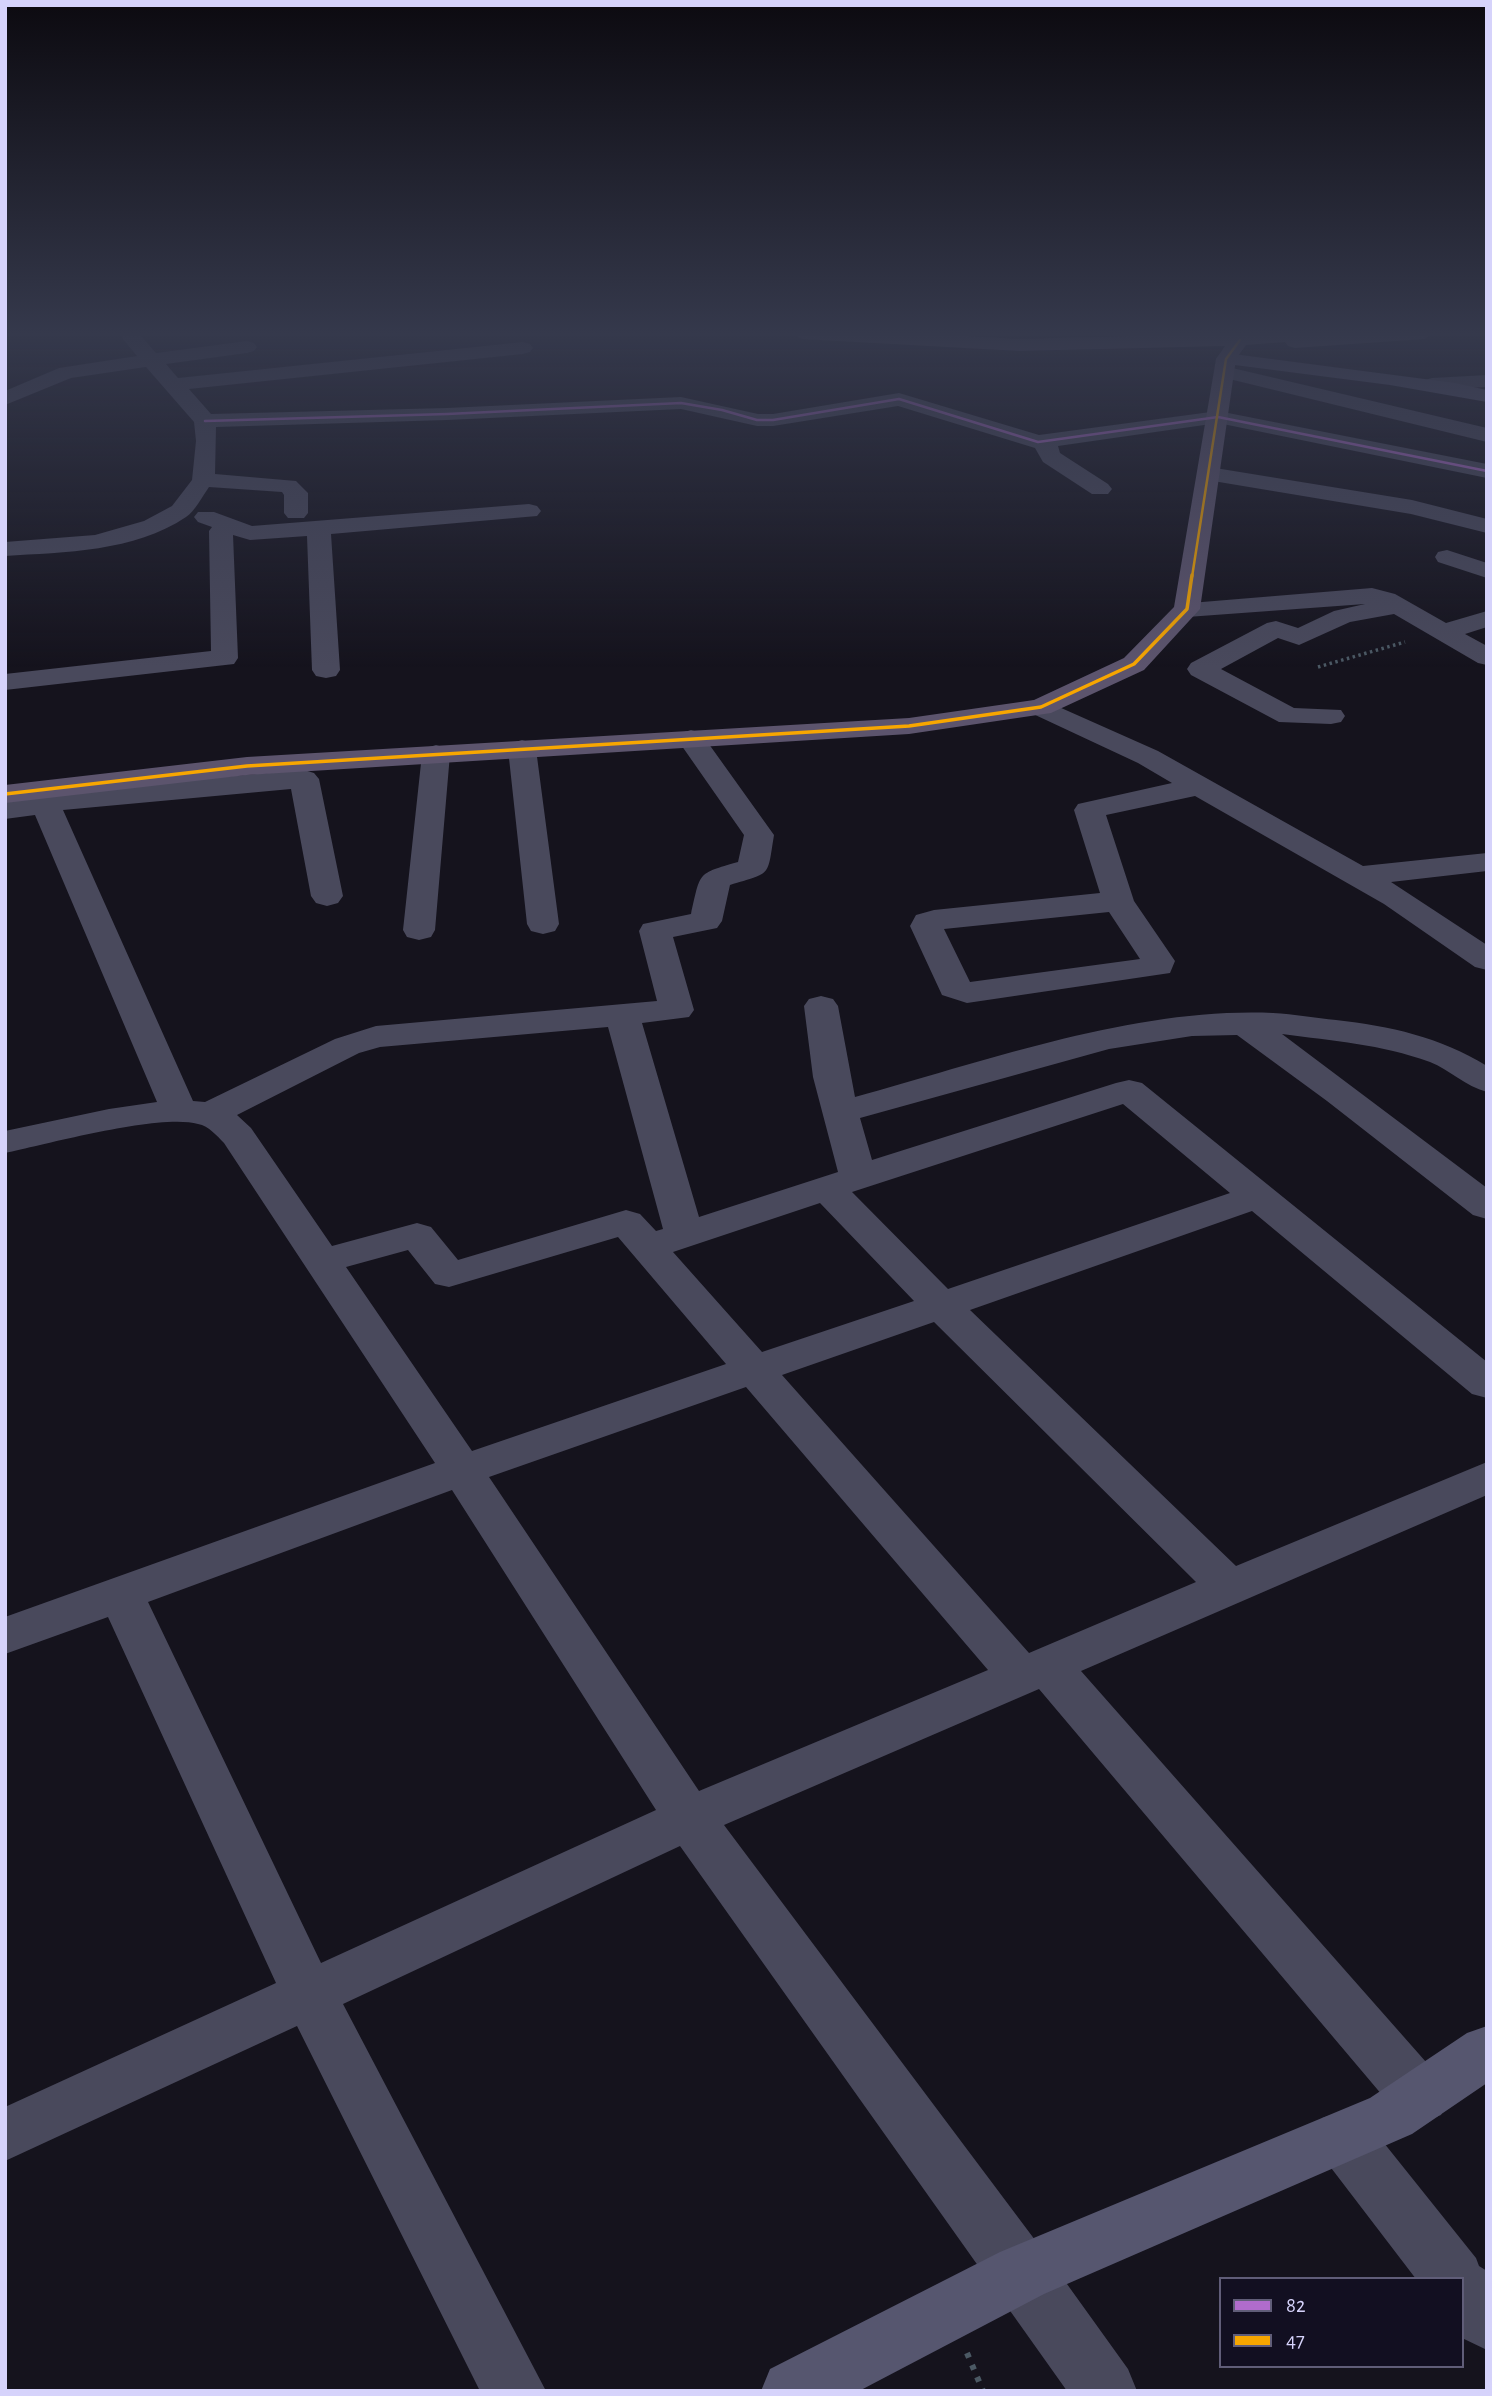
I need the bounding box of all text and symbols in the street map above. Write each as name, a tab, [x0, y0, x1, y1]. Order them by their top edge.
legend	[1219, 2277, 1464, 2368]
text: 82	[1286, 2295, 1306, 2316]
text: 47	[1286, 2330, 1305, 2351]

